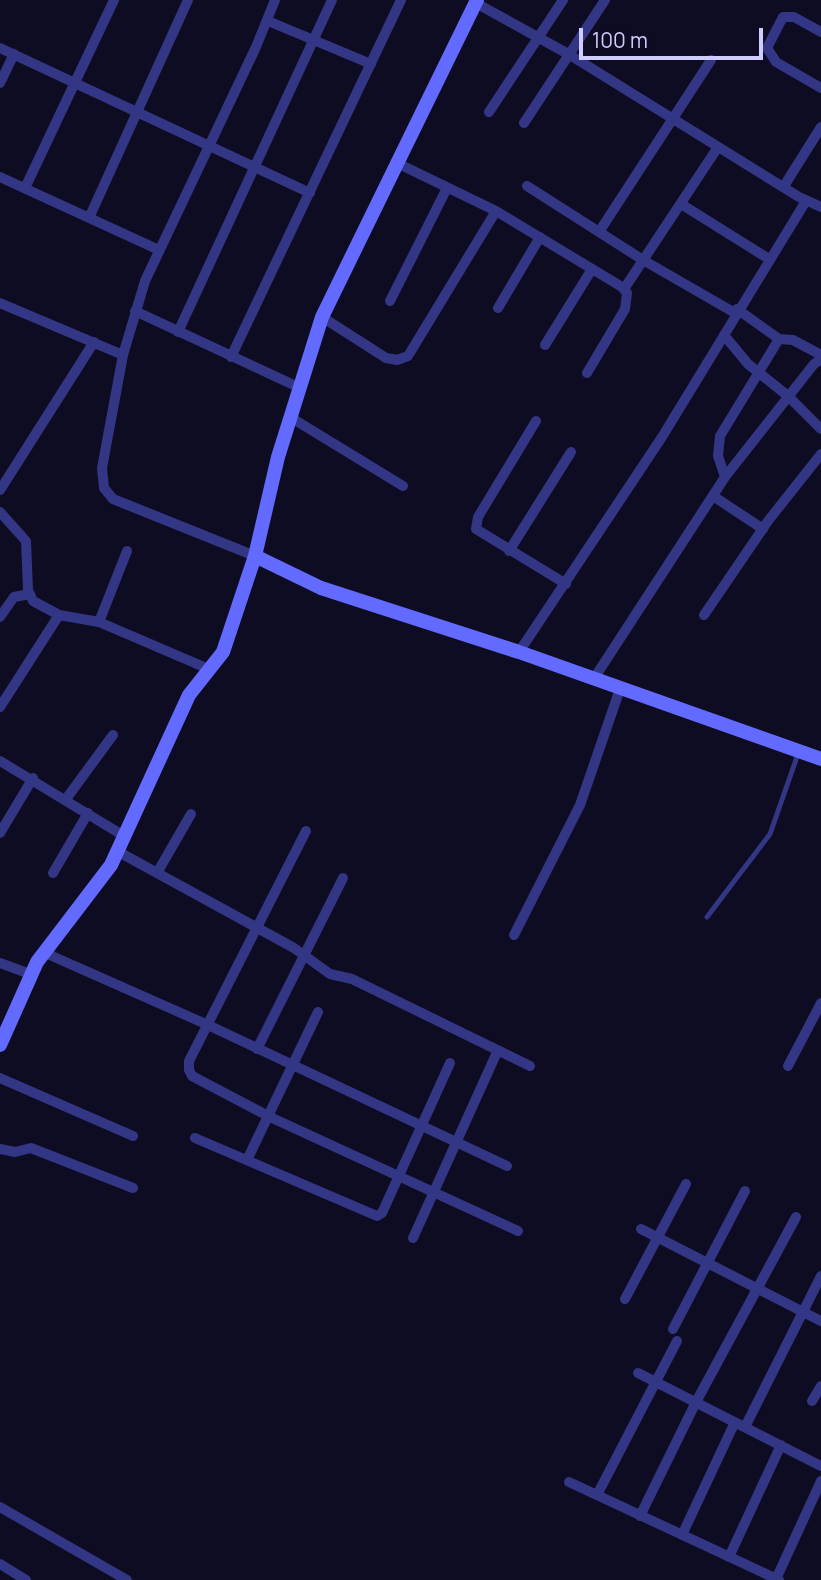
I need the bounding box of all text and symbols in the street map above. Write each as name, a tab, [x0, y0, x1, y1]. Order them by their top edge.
scale bar	[583, 14, 767, 58]
text: 100 m	[592, 26, 648, 54]

